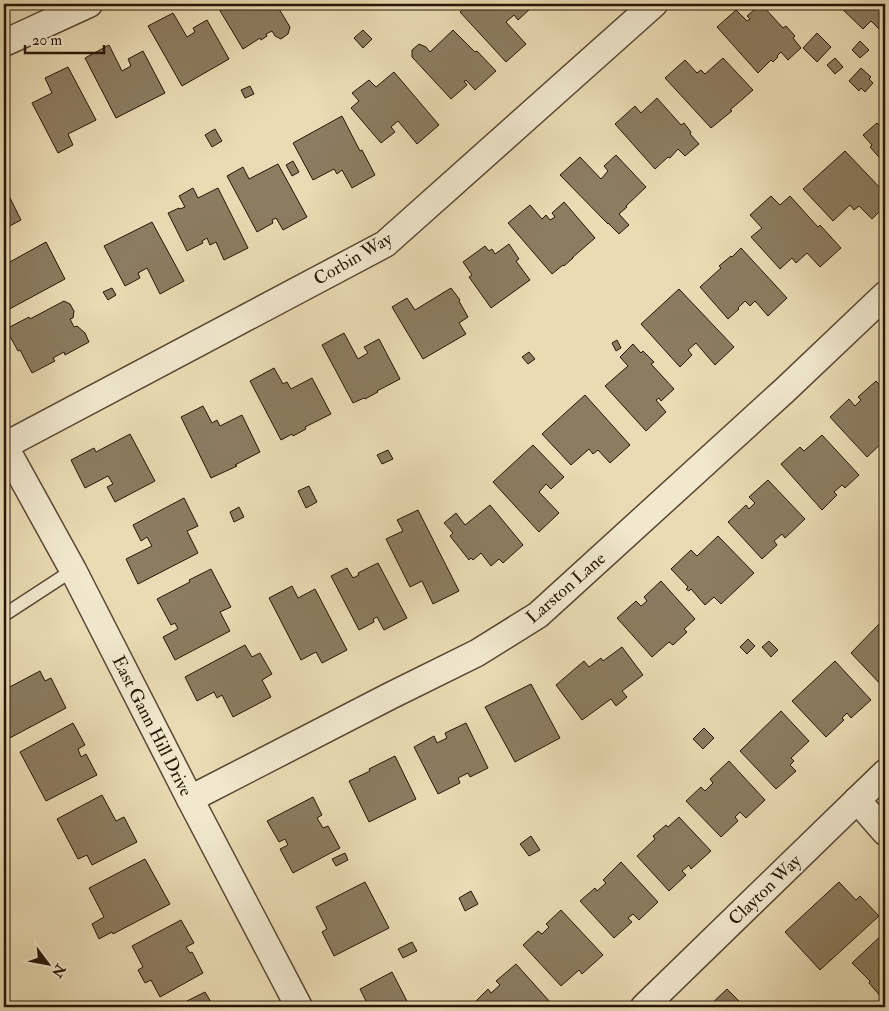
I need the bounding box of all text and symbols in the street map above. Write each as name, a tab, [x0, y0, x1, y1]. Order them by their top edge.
scale bar	[25, 22, 104, 54]
text: 20 m	[32, 31, 62, 50]
street label: Corbin Way	[310, 227, 397, 291]
street label: Larston Lane	[521, 547, 611, 629]
street label: East Gann Hill Drive	[107, 652, 198, 801]
street label: Clayton Way	[724, 849, 807, 930]
north arrow	[22, 938, 72, 988]
text: N	[48, 960, 70, 981]

